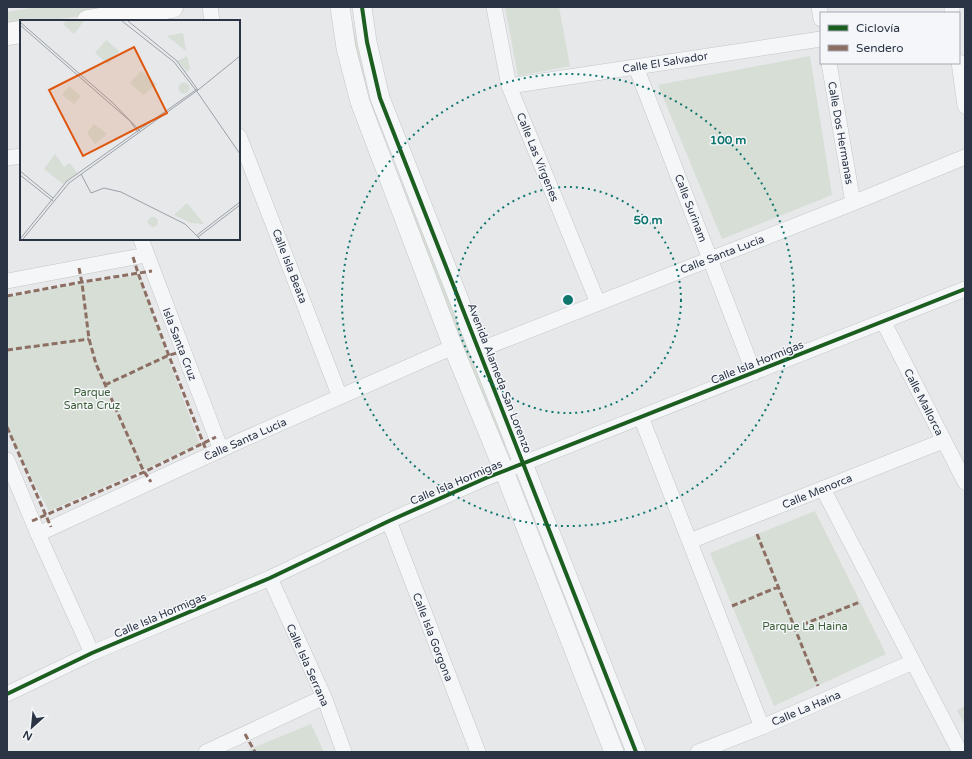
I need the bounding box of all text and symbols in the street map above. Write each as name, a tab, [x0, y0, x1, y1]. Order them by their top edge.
legend	[820, 12, 960, 64]
inset map	[20, 20, 240, 240]
text: Ciclovía	[856, 21, 900, 35]
text: Sendero	[856, 41, 904, 55]
street label: Calle El Salvador	[621, 49, 710, 76]
street label: Calle Dos Hermanas	[825, 81, 856, 186]
street label: Calle Las Vírgenes	[514, 111, 561, 204]
text: 100 m	[710, 133, 746, 147]
street label: Calle Surinam	[672, 172, 709, 244]
text: 50 m	[633, 213, 663, 227]
street label: Calle Isla Beata	[269, 227, 310, 305]
street label: Calle Santa Lucía	[678, 232, 766, 276]
centre of rings	[561, 293, 575, 307]
street label: Avenida Alameda San Lorenzo	[465, 302, 534, 455]
street label: Isla Santa Cruz	[160, 306, 200, 383]
street label: Calle Isla Hormigas	[709, 338, 805, 387]
street label: Calle Mallorca	[901, 367, 946, 438]
park label: Parque Santa Cruz	[64, 386, 121, 412]
street label: Calle Santa Lucía	[202, 415, 288, 463]
street label: Calle Isla Hormigas	[408, 457, 504, 508]
street label: Calle Menorca	[780, 471, 854, 511]
street label: Calle Isla Hormigas	[112, 590, 208, 641]
street label: Calle Isla Gorgona	[410, 591, 455, 683]
park label: Parque La Haina	[762, 620, 848, 633]
street label: Calle Isla Serrana	[284, 622, 332, 708]
street label: Calle La Haina	[770, 688, 843, 729]
north arrow	[12, 707, 52, 747]
text: N	[21, 728, 35, 743]

